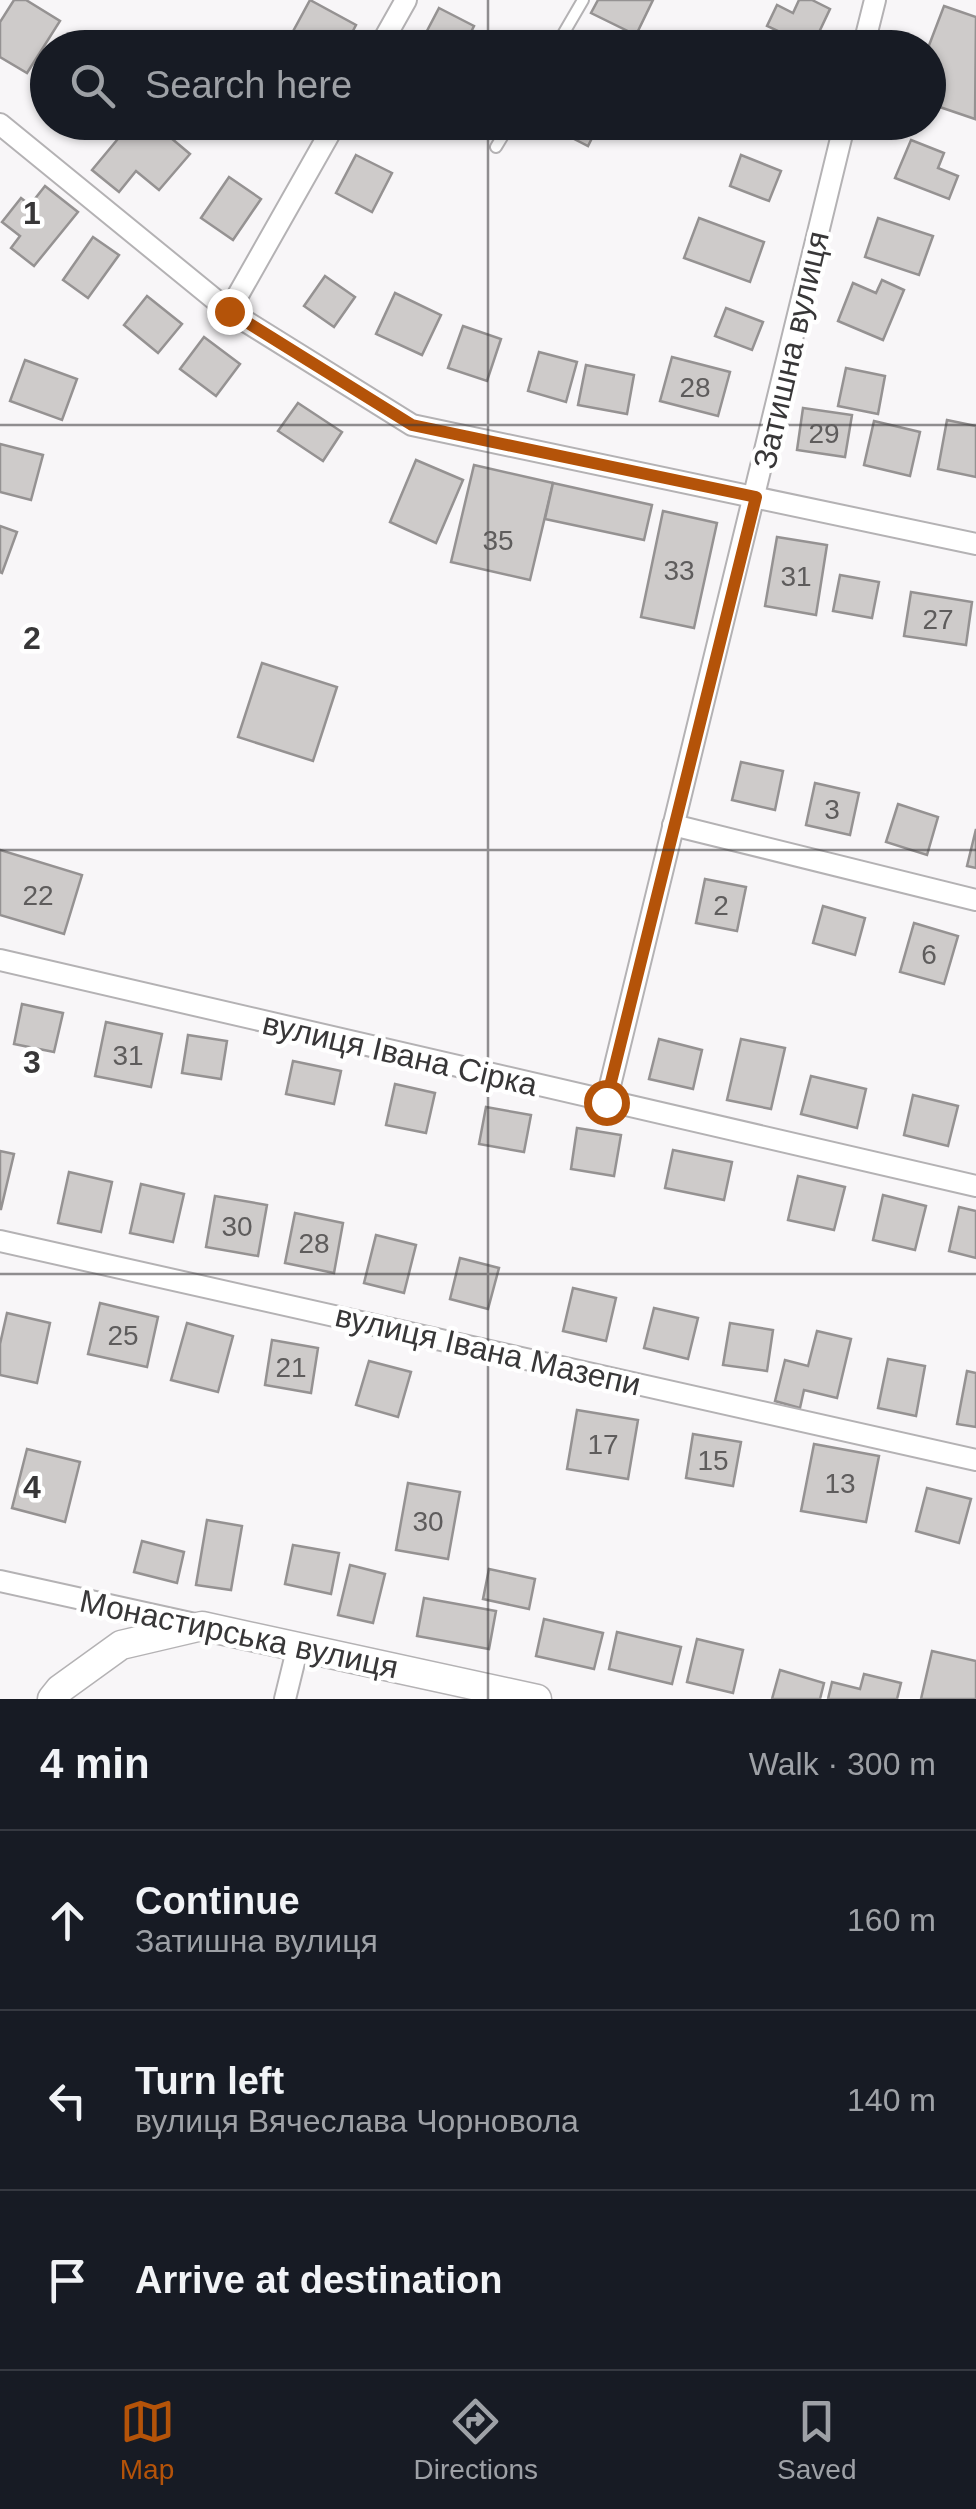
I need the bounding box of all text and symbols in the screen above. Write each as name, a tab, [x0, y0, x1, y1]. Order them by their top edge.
search box	[30, 30, 946, 140]
icon: search	[65, 58, 120, 113]
text: Search here	[145, 64, 352, 106]
text: 1	[23, 195, 41, 231]
street label: Затишна вулиця	[746, 228, 836, 472]
route end	[207, 289, 253, 335]
house number: 28	[679, 372, 711, 403]
house number: 29	[808, 418, 840, 449]
house number: 35	[482, 525, 514, 556]
house number: 33	[663, 555, 695, 586]
house number: 31	[780, 561, 812, 592]
house number: 27	[922, 604, 954, 635]
text: 2	[23, 620, 41, 656]
house number: 3	[824, 794, 840, 825]
house number: 22	[22, 880, 54, 911]
house number: 2	[713, 890, 729, 921]
house number: 6	[921, 939, 937, 970]
street label: вулиця Івана Сірка	[259, 1005, 541, 1103]
house number: 31	[112, 1040, 144, 1071]
text: 3	[23, 1044, 41, 1080]
route start	[584, 1080, 630, 1126]
house number: 30	[221, 1211, 253, 1242]
house number: 28	[298, 1228, 330, 1259]
street label: вулиця Івана Мазепи	[332, 1297, 644, 1403]
house number: 25	[107, 1320, 139, 1351]
house number: 21	[275, 1352, 307, 1383]
house number: 17	[587, 1429, 619, 1460]
house number: 15	[697, 1445, 729, 1476]
house number: 13	[824, 1468, 856, 1499]
text: 4	[23, 1469, 41, 1505]
house number: 30	[412, 1506, 444, 1537]
street label: Монастирська вулиця	[77, 1583, 401, 1685]
text: 4 min	[40, 1740, 150, 1787]
text: Walk · 300 m	[749, 1746, 936, 1782]
text: Continue	[135, 1880, 300, 1922]
icon: ahead	[40, 1893, 95, 1948]
text: 160 m	[847, 1902, 936, 1938]
text: Затишна вулиця	[135, 1923, 378, 1959]
text: Turn left	[135, 2060, 284, 2102]
icon: left	[40, 2073, 95, 2128]
text: 140 m	[847, 2082, 936, 2118]
text: вулиця Вячеслава Чорновола	[135, 2103, 579, 2139]
icon: arrive	[40, 2253, 95, 2308]
text: Arrive at destination	[135, 2259, 502, 2301]
tab: Map	[120, 2394, 175, 2486]
tab: Directions	[414, 2394, 538, 2486]
tab: Saved	[777, 2394, 856, 2486]

